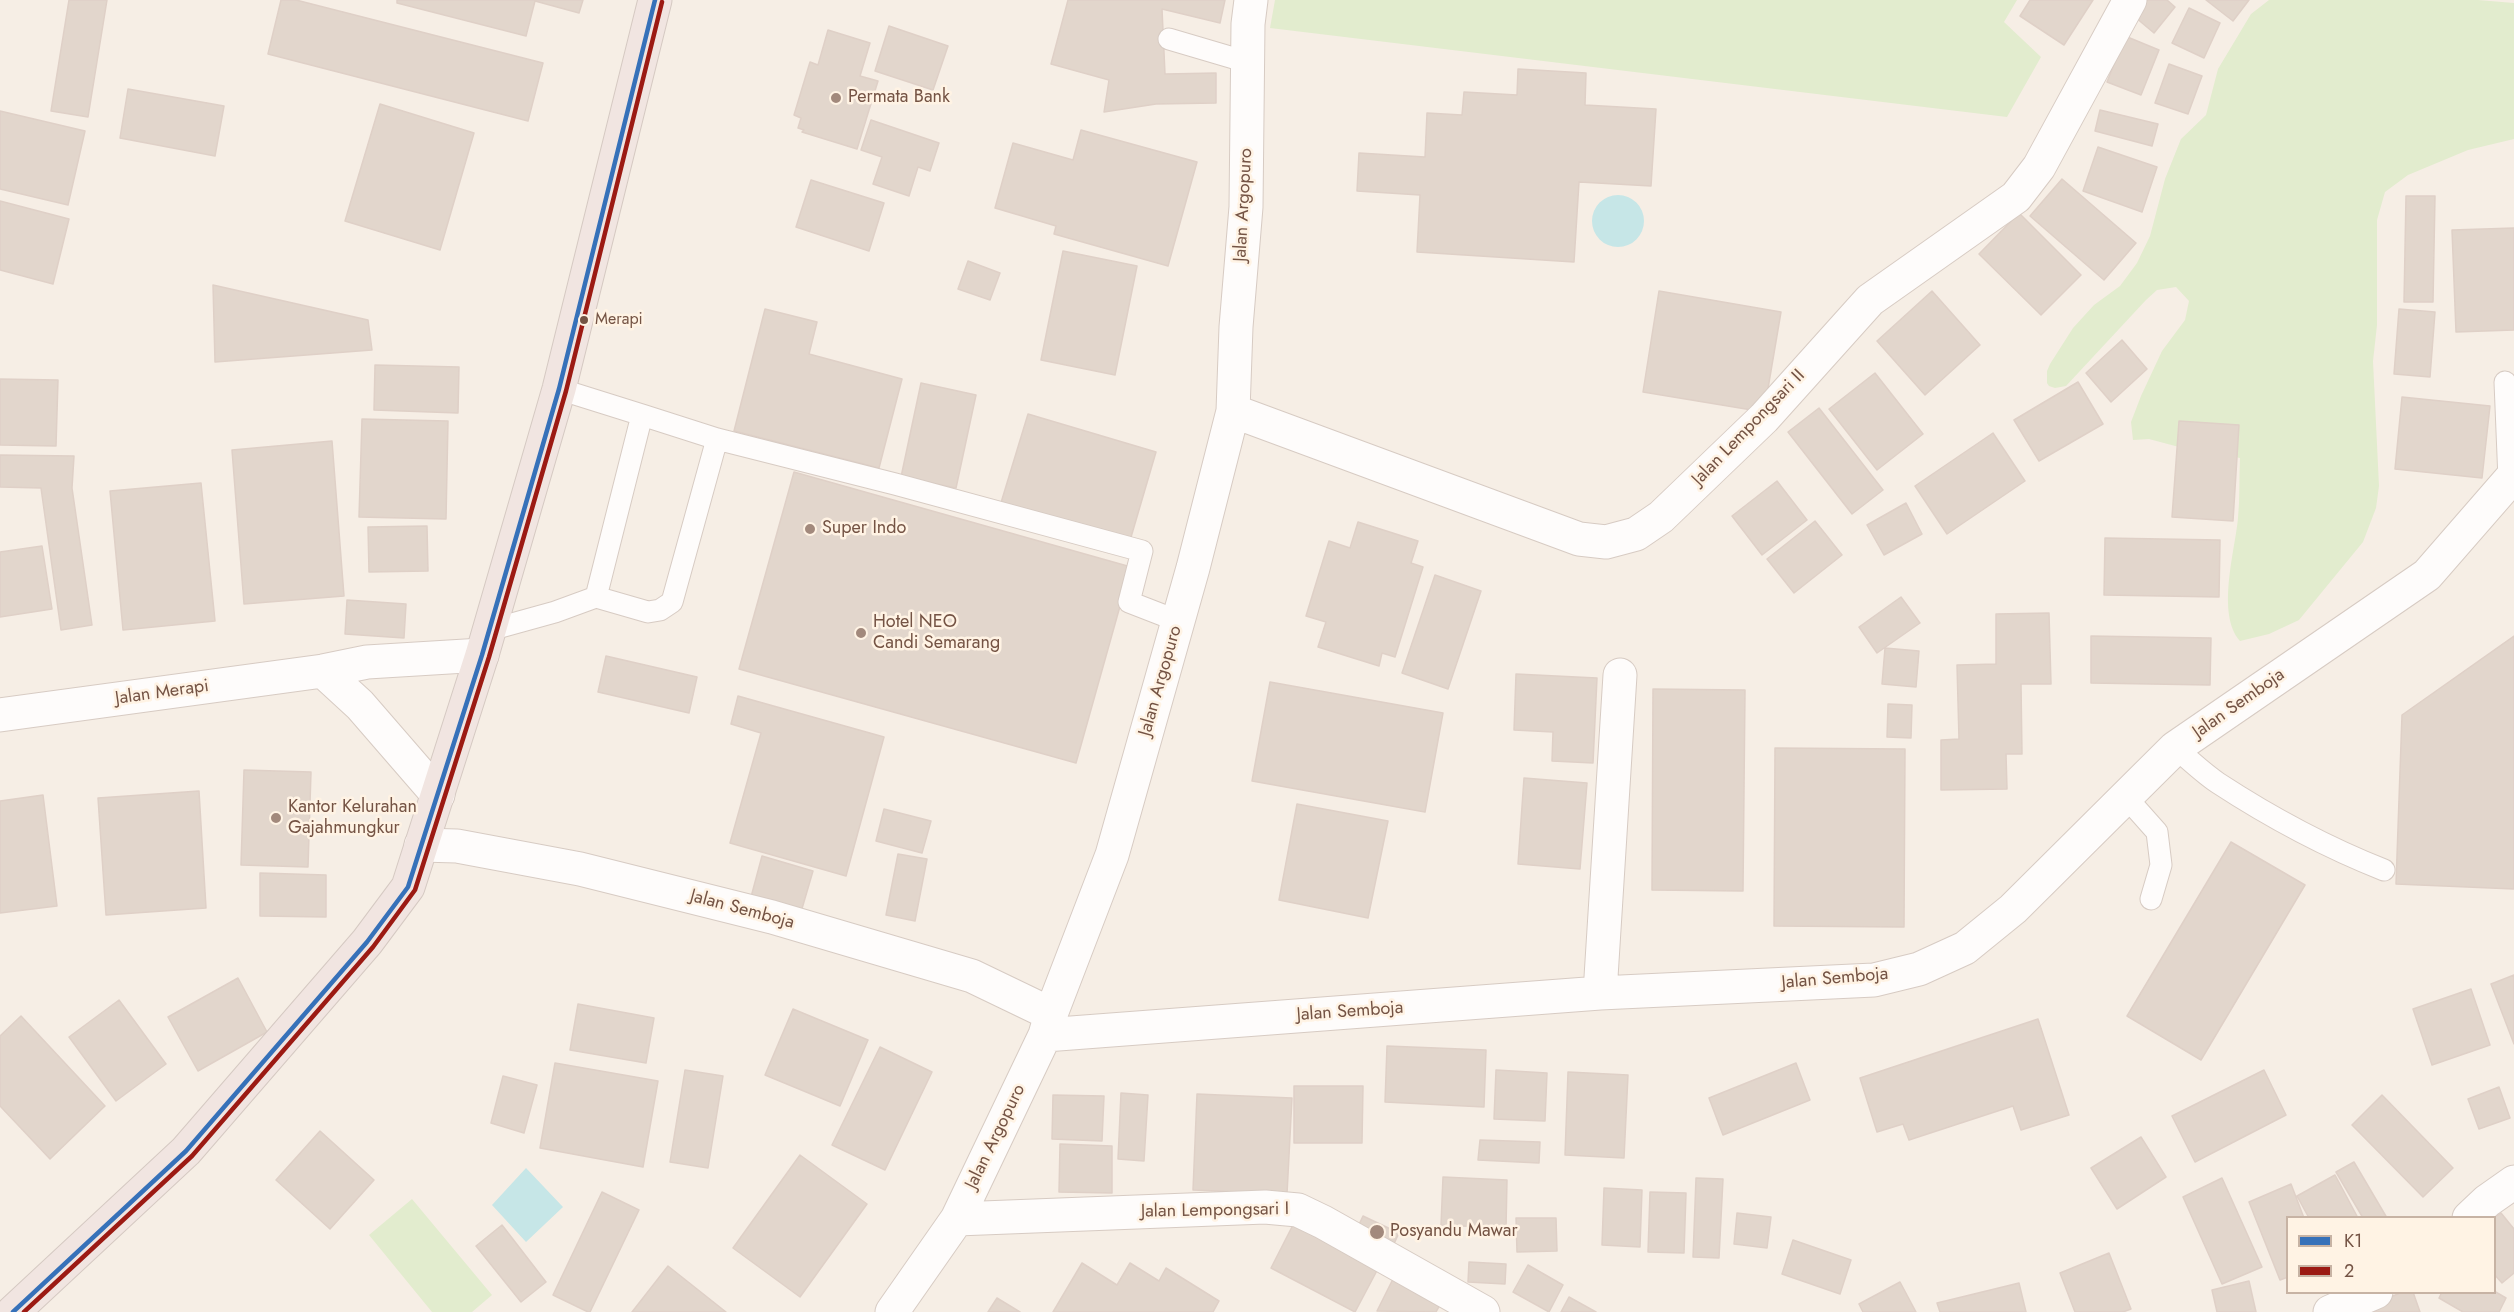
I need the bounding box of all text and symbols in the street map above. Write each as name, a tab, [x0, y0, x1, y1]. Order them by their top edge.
place label: Permata Bank	[848, 87, 950, 109]
marker: Permata Bank	[829, 91, 843, 105]
street label: Jalan Argopuro	[1230, 148, 1258, 262]
place label: Merapi	[595, 310, 643, 330]
marker: Merapi	[578, 314, 590, 326]
street label: Jalan Lempongsari II	[1688, 366, 1810, 490]
place label: Super Indo	[822, 518, 906, 540]
marker: Super Indo	[803, 522, 817, 536]
place label: Hotel NEO Candi Semarang	[873, 612, 1000, 654]
street label: Jalan Argopuro	[1135, 623, 1187, 739]
marker: Hotel NEO Candi Semarang	[854, 626, 868, 640]
street label: Jalan Semboja	[2189, 664, 2289, 744]
street label: Jalan Merapi	[114, 676, 210, 710]
place label: Kantor Kelurahan Gajahmungkur	[288, 797, 417, 840]
marker: Kantor Kelurahan Gajahmungkur	[269, 811, 283, 825]
street label: Jalan Semboja	[688, 886, 796, 934]
street label: Jalan Semboja	[1781, 964, 1889, 994]
street label: Jalan Semboja	[1296, 997, 1404, 1027]
street label: Jalan Argopuro	[961, 1081, 1031, 1193]
street label: Jalan Lempongsari I	[1141, 1199, 1289, 1223]
legend	[2286, 1216, 2496, 1294]
place label: Posyandu Mawar	[1390, 1221, 1518, 1243]
marker: Posyandu Mawar	[1368, 1223, 1386, 1241]
text: K1	[2344, 1228, 2362, 1254]
text: 2	[2344, 1258, 2354, 1284]

